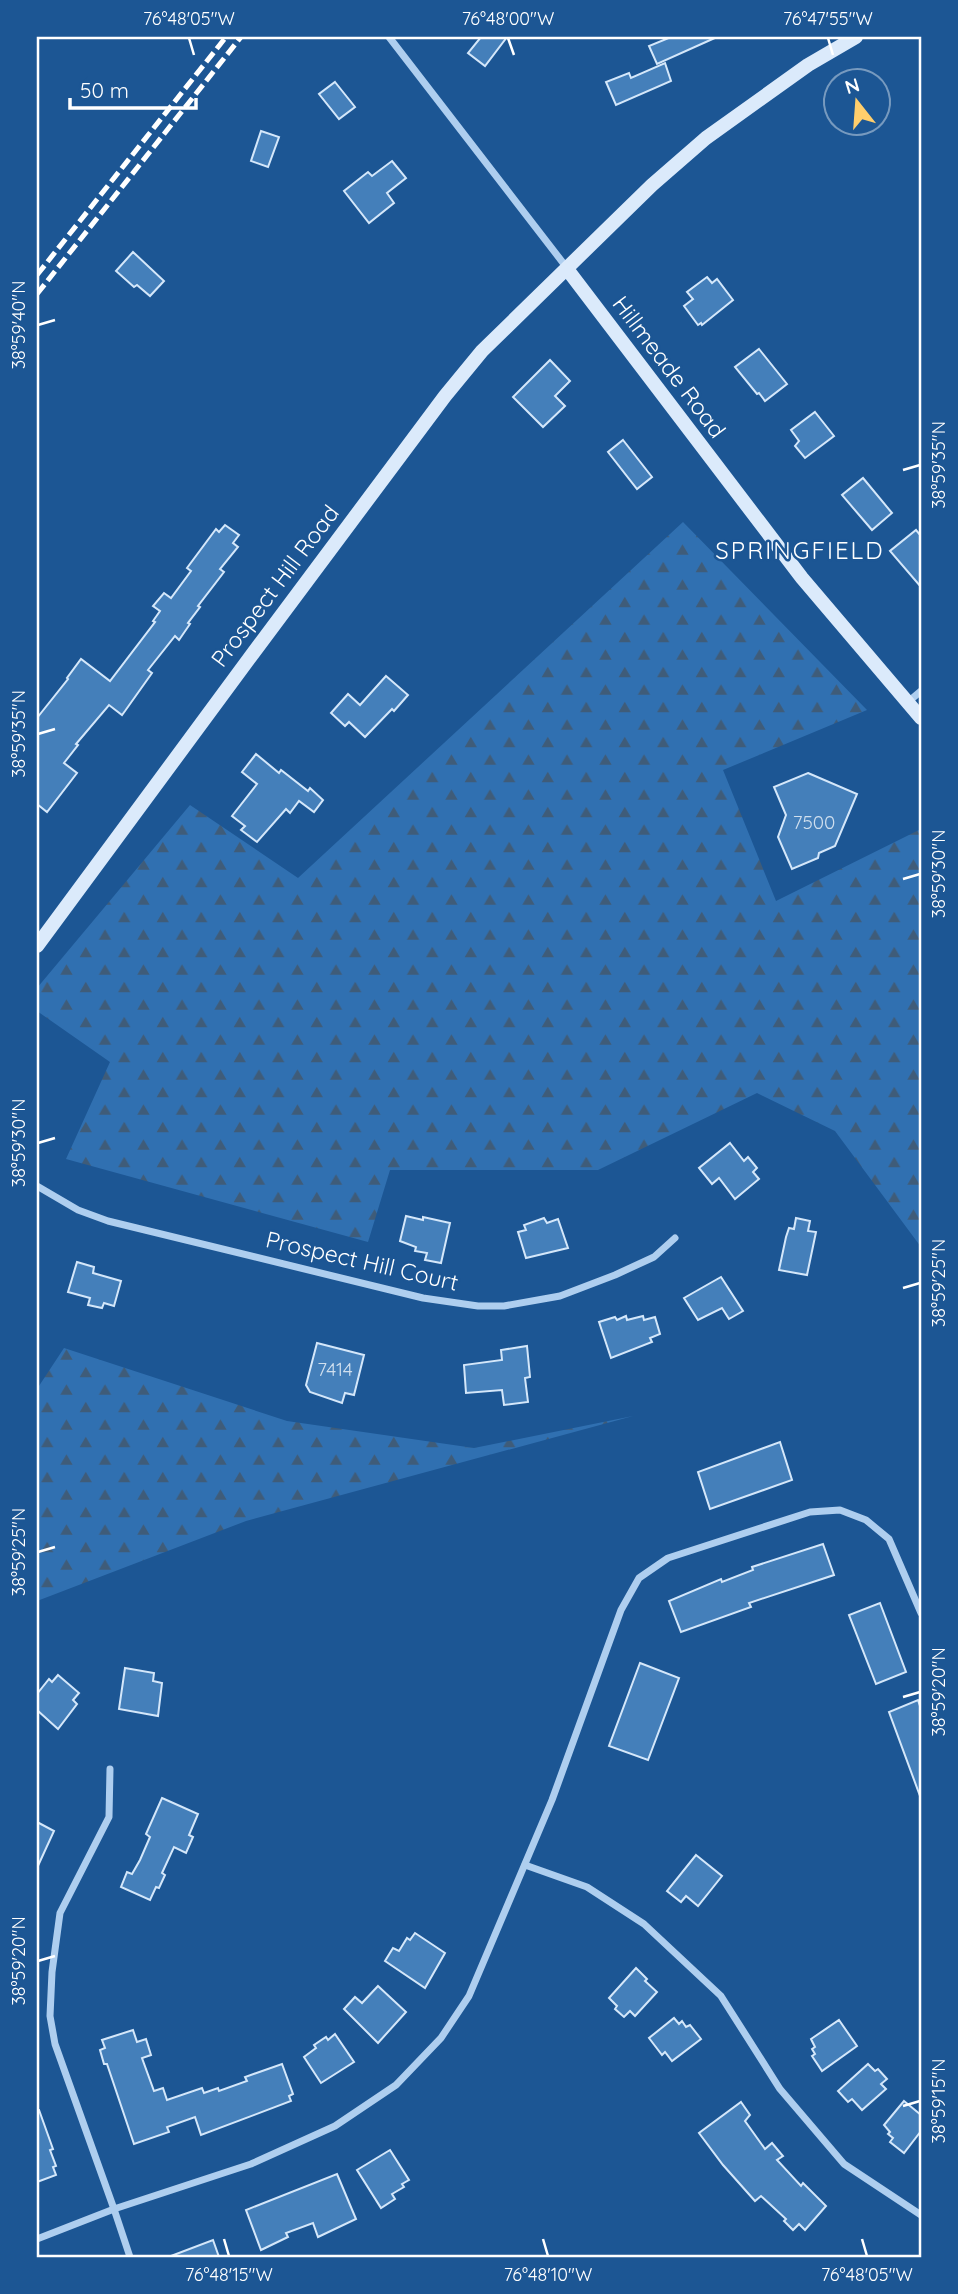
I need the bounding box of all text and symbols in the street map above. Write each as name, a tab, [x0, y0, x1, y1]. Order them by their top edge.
text: 76°48'05"W	[143, 7, 235, 30]
text: 76°48'00"W	[462, 7, 554, 30]
text: 76°47'55"W	[783, 7, 873, 30]
scale bar	[70, 66, 196, 110]
north arrow	[822, 66, 892, 136]
text: N	[842, 72, 862, 99]
text: 50 m	[80, 77, 129, 103]
text: 38°59'40"N	[7, 281, 30, 369]
street label: Hillmeade Road	[607, 290, 732, 443]
text: 38°59'35"N	[927, 421, 950, 509]
street label: Prospect Hill Road	[204, 499, 345, 672]
district label: SPRINGFIELD	[715, 535, 885, 565]
text: 38°59'35"N	[7, 690, 30, 778]
house number: 7500	[793, 810, 835, 834]
text: 38°59'30"N	[927, 830, 950, 918]
text: 38°59'30"N	[7, 1099, 30, 1187]
street label: Prospect Hill Court	[263, 1224, 461, 1297]
text: 38°59'25"N	[927, 1239, 950, 1327]
house number: 7414	[317, 1357, 353, 1381]
text: 38°59'25"N	[7, 1508, 30, 1596]
text: 38°59'20"N	[927, 1647, 950, 1737]
text: 38°59'20"N	[7, 1916, 30, 2006]
text: 38°59'15"N	[927, 2059, 950, 2143]
text: 76°48'15"W	[185, 2263, 273, 2286]
text: 76°48'10"W	[504, 2263, 592, 2286]
text: 76°48'05"W	[821, 2263, 913, 2286]

